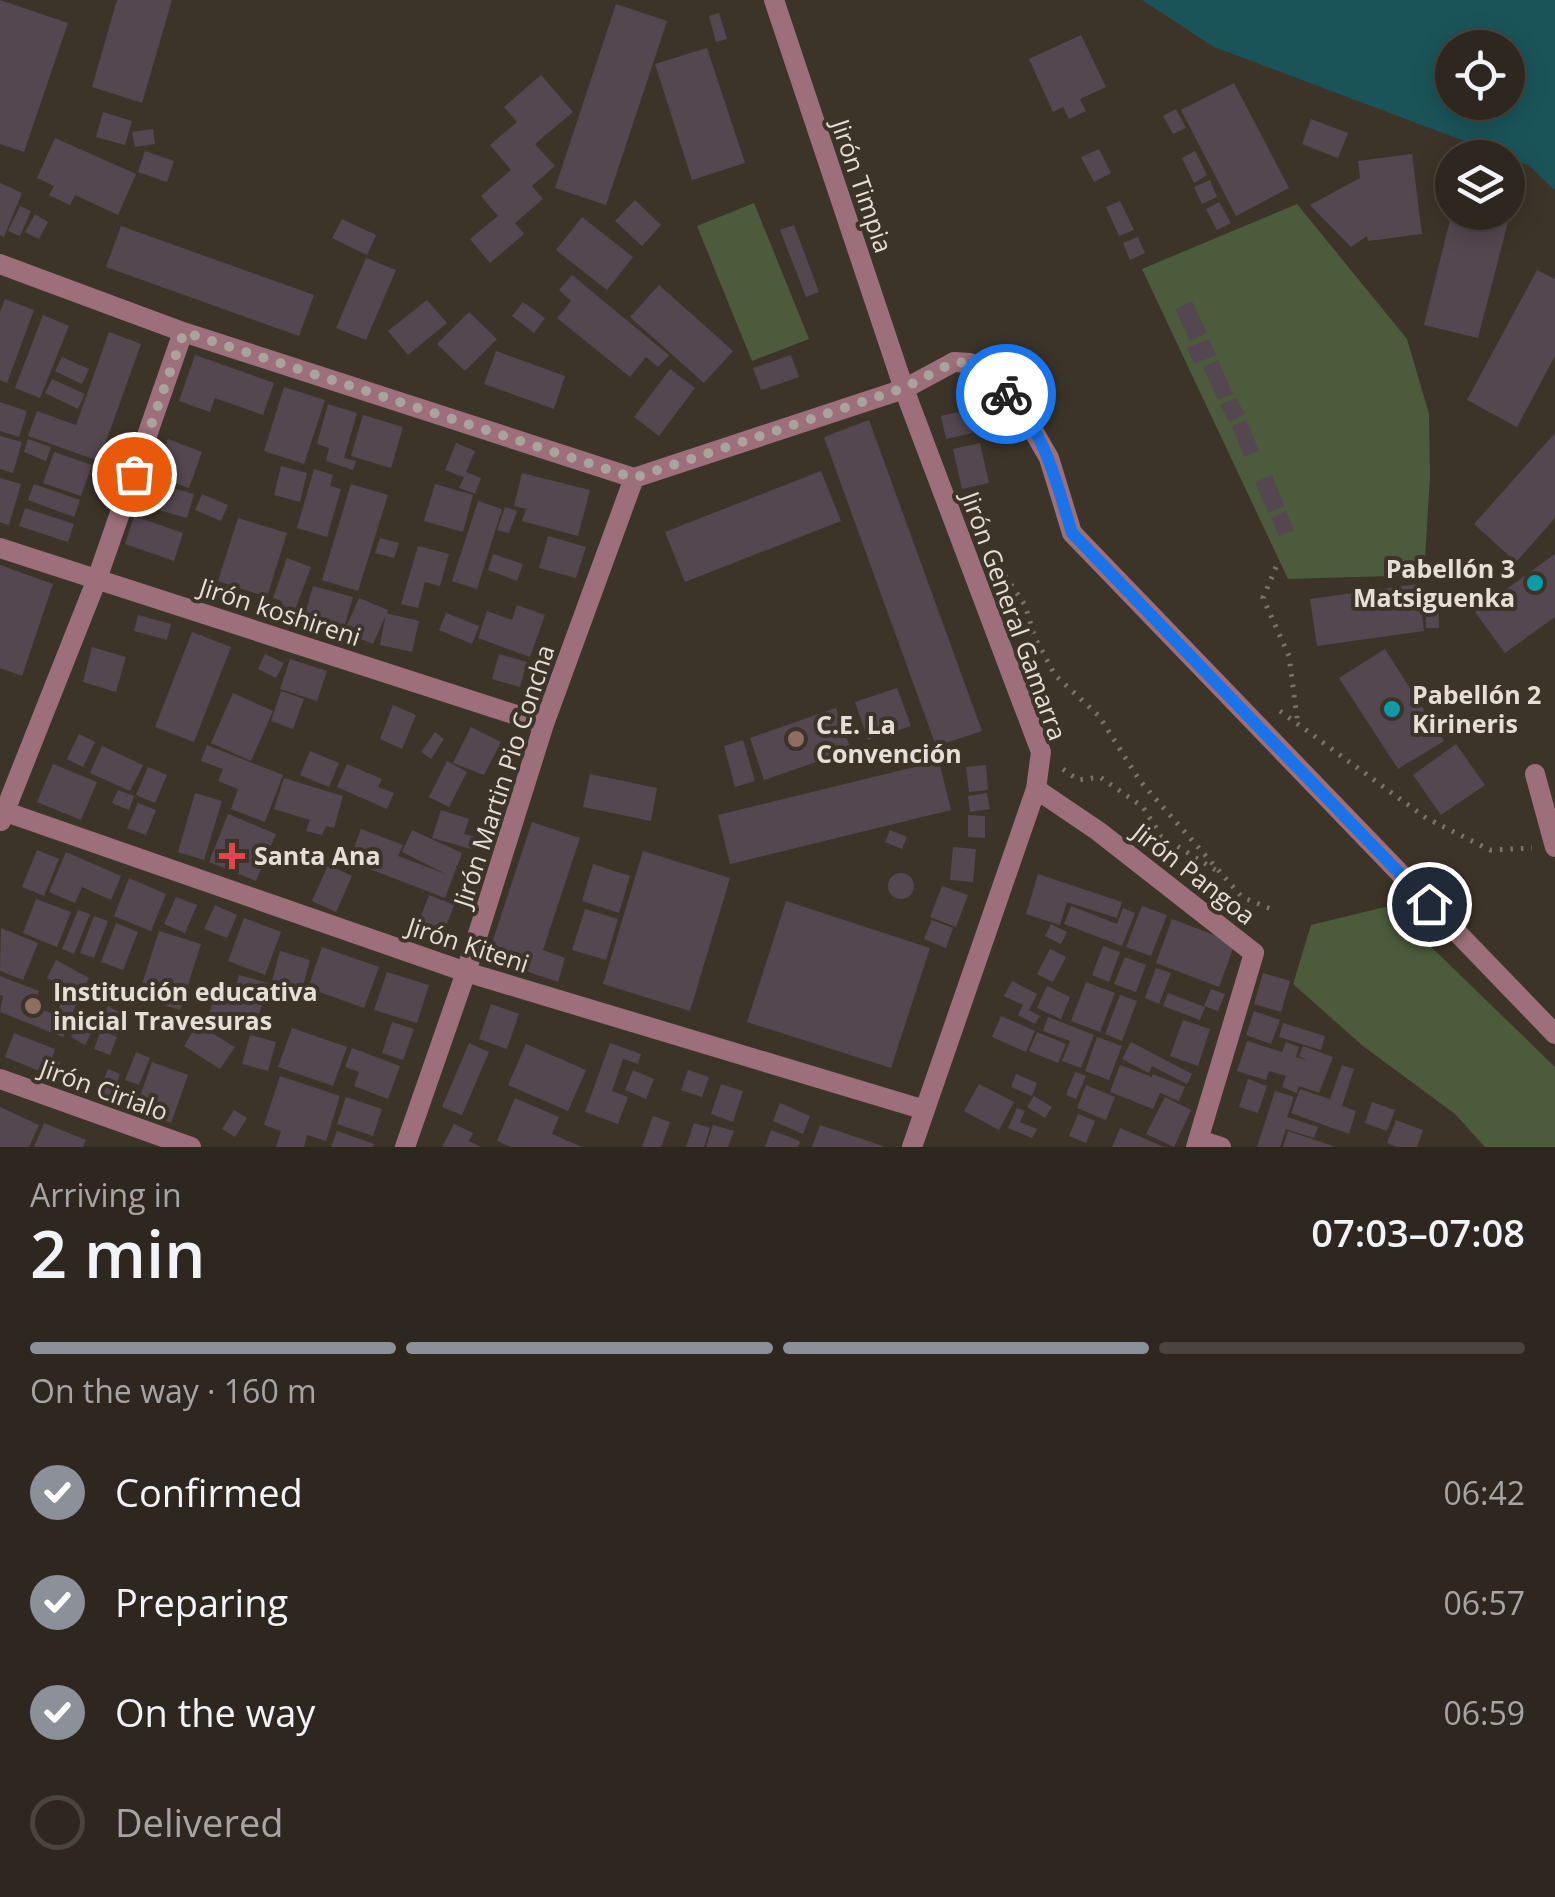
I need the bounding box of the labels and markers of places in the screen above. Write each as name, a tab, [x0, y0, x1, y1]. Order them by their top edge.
pin	[92, 432, 177, 517]
place label: Pabellón 3 Matsiguenka	[1353, 551, 1515, 614]
marker: Pabellón 3 Matsiguenka	[1524, 572, 1546, 594]
place label: Pabellón 2 Kirineris	[1412, 677, 1541, 740]
marker: Pabellón 2 Kirineris	[1381, 698, 1403, 720]
place label: C.E. La Convención	[816, 707, 962, 770]
marker: C.E. La Convención	[785, 728, 807, 750]
place label: Santa Ana	[254, 838, 381, 872]
marker: Santa Ana	[219, 843, 245, 869]
pin	[1387, 862, 1472, 947]
place label: Institución educativa inicial Travesuras	[53, 974, 318, 1037]
marker: Institución educativa inicial Travesuras	[22, 995, 44, 1017]

